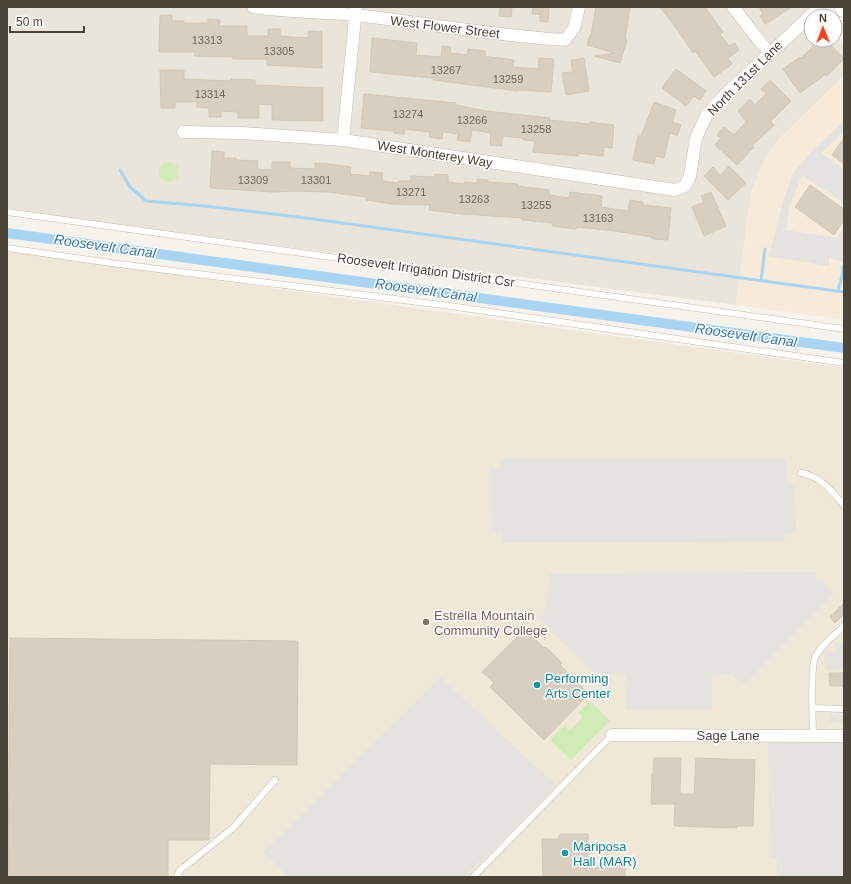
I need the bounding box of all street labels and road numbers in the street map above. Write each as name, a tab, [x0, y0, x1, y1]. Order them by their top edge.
street label: West Flower Street	[389, 13, 501, 41]
street label: North 131st Lane	[704, 37, 786, 119]
street label: West Monterey Way	[376, 137, 494, 171]
street label: Roosevelt Irrigation District Csr	[336, 250, 516, 290]
street label: Sage Lane	[697, 728, 759, 743]

